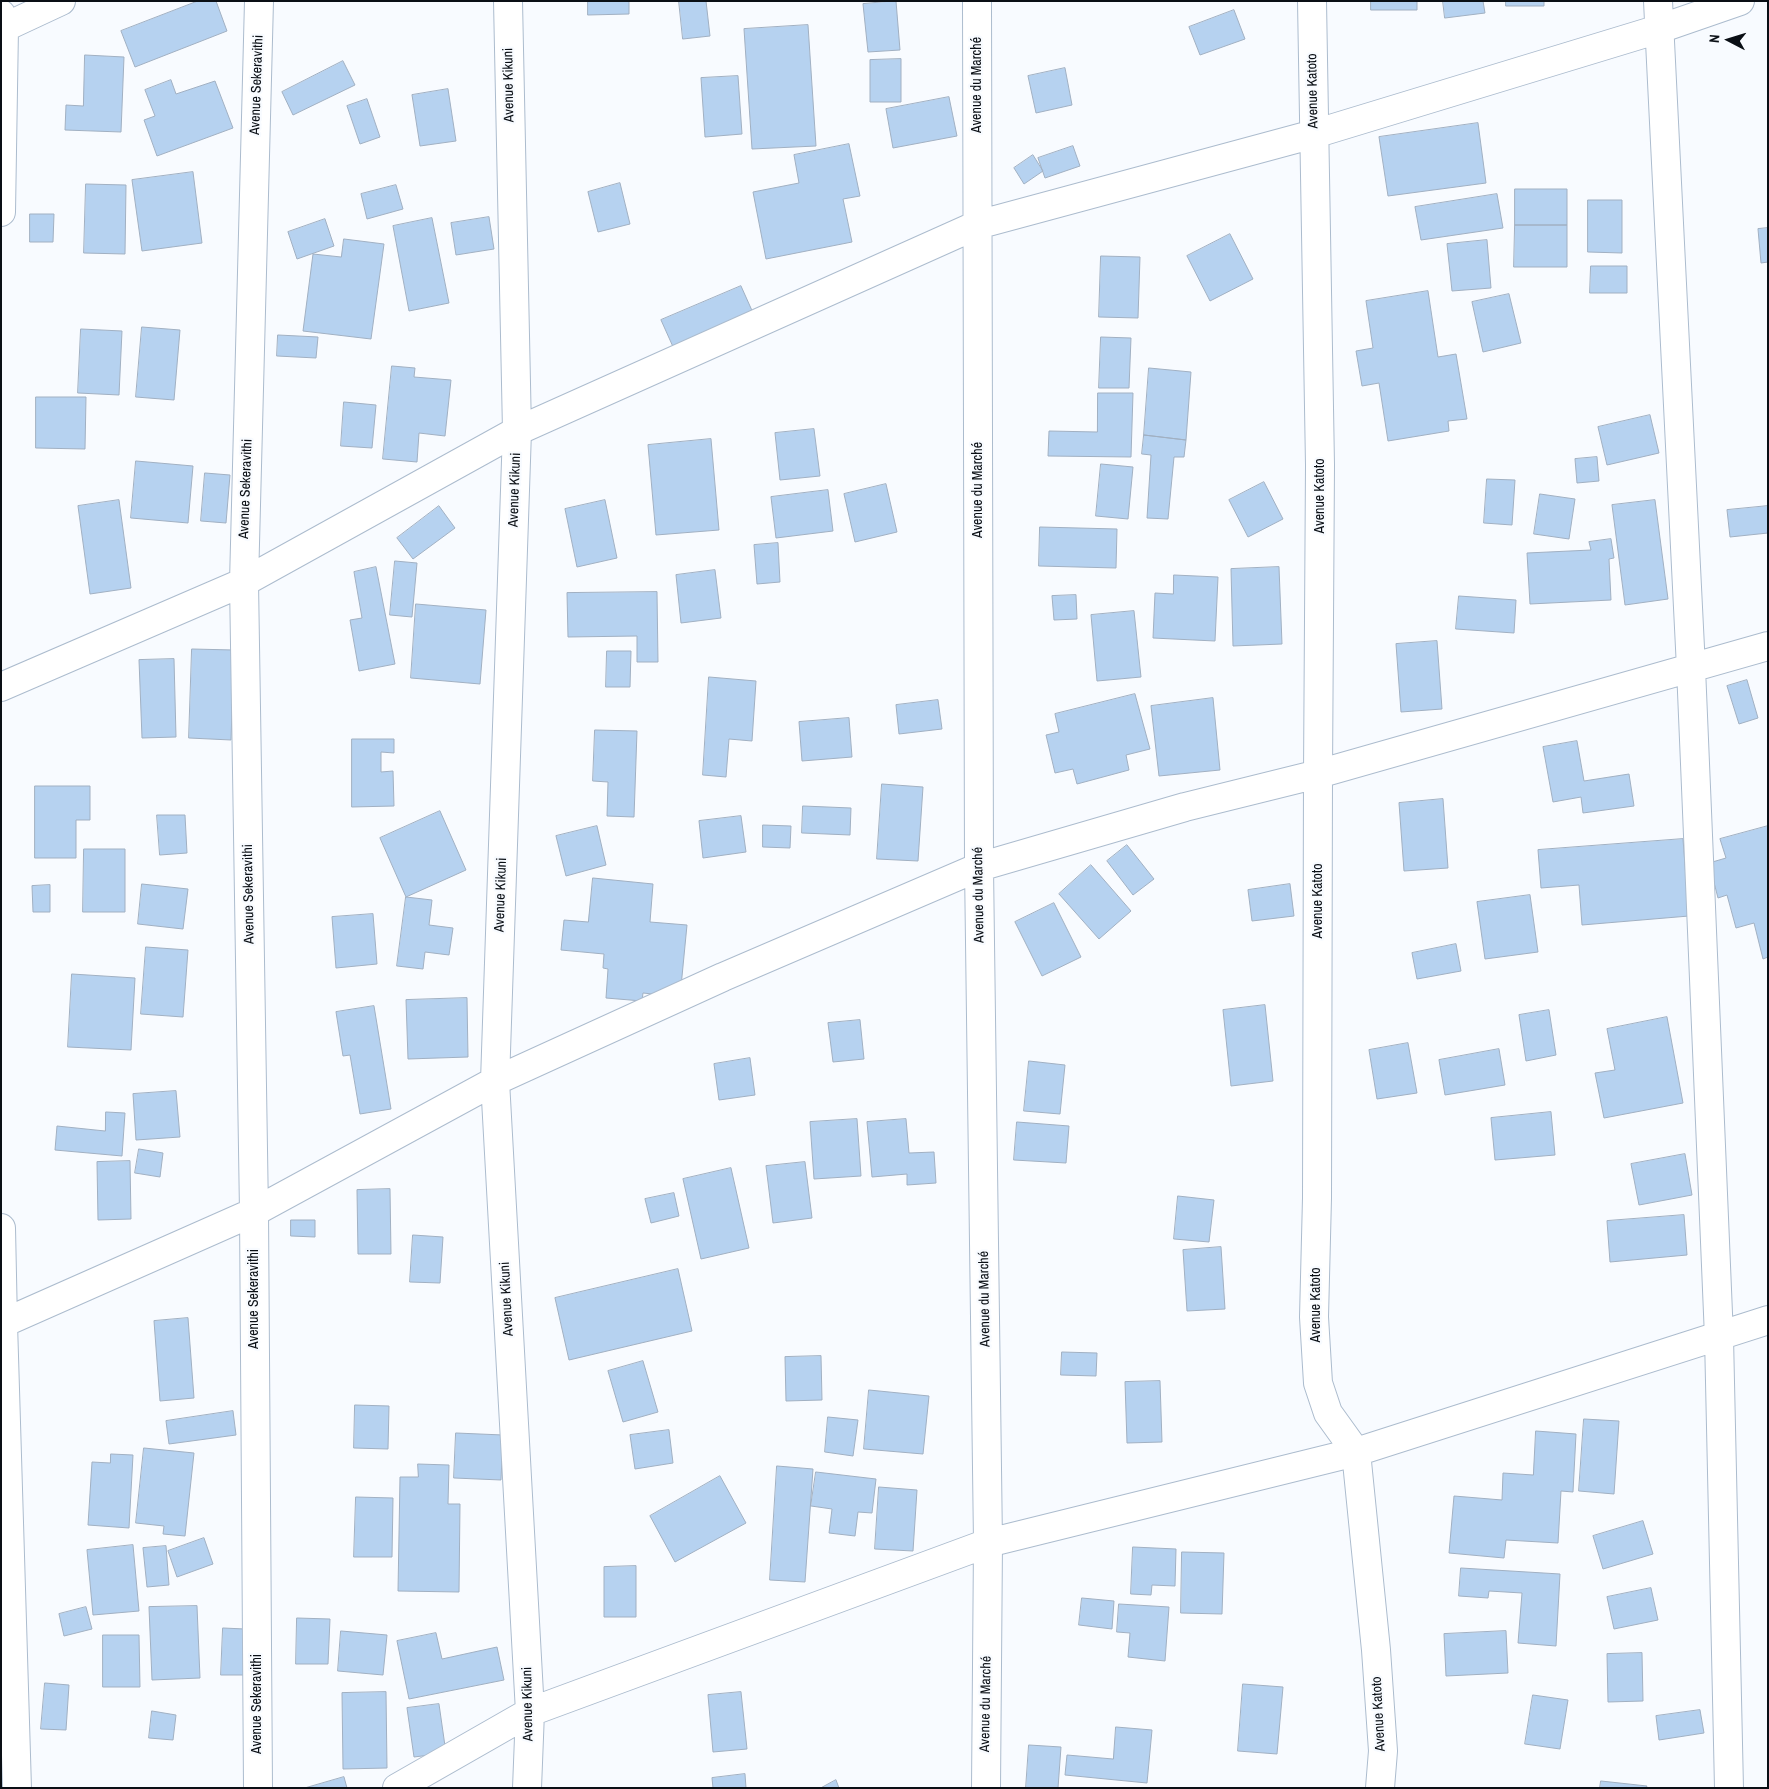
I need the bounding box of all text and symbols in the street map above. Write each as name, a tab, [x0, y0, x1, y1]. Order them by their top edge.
north arrow	[1704, 15, 1754, 65]
text: N	[1705, 34, 1723, 44]
street label: Avenue Sekeravithi	[247, 35, 267, 135]
street label: Avenue du Marché	[969, 37, 985, 133]
street label: Avenue Kikuni	[500, 48, 518, 122]
street label: Avenue Katoto	[1304, 53, 1322, 129]
street label: Avenue Sekeravithi	[236, 439, 256, 539]
street label: Avenue du Marché	[970, 442, 986, 538]
street label: Avenue Kikuni	[505, 452, 525, 528]
street label: Avenue Katoto	[1312, 458, 1328, 534]
street label: Avenue Sekeravithi	[240, 844, 258, 944]
street label: Avenue du Marché	[970, 847, 988, 943]
street label: Avenue Kikuni	[491, 857, 511, 933]
street label: Avenue Katoto	[1310, 863, 1326, 939]
street label: Avenue Sekeravithi	[246, 1249, 262, 1349]
street label: Avenue du Marché	[976, 1251, 994, 1347]
street label: Avenue Kikuni	[497, 1261, 517, 1337]
street label: Avenue Katoto	[1308, 1267, 1324, 1343]
street label: Avenue Sekeravithi	[249, 1654, 265, 1754]
street label: Avenue du Marché	[977, 1656, 995, 1752]
street label: Avenue Kikuni	[519, 1667, 537, 1741]
street label: Avenue Katoto	[1369, 1676, 1389, 1752]

